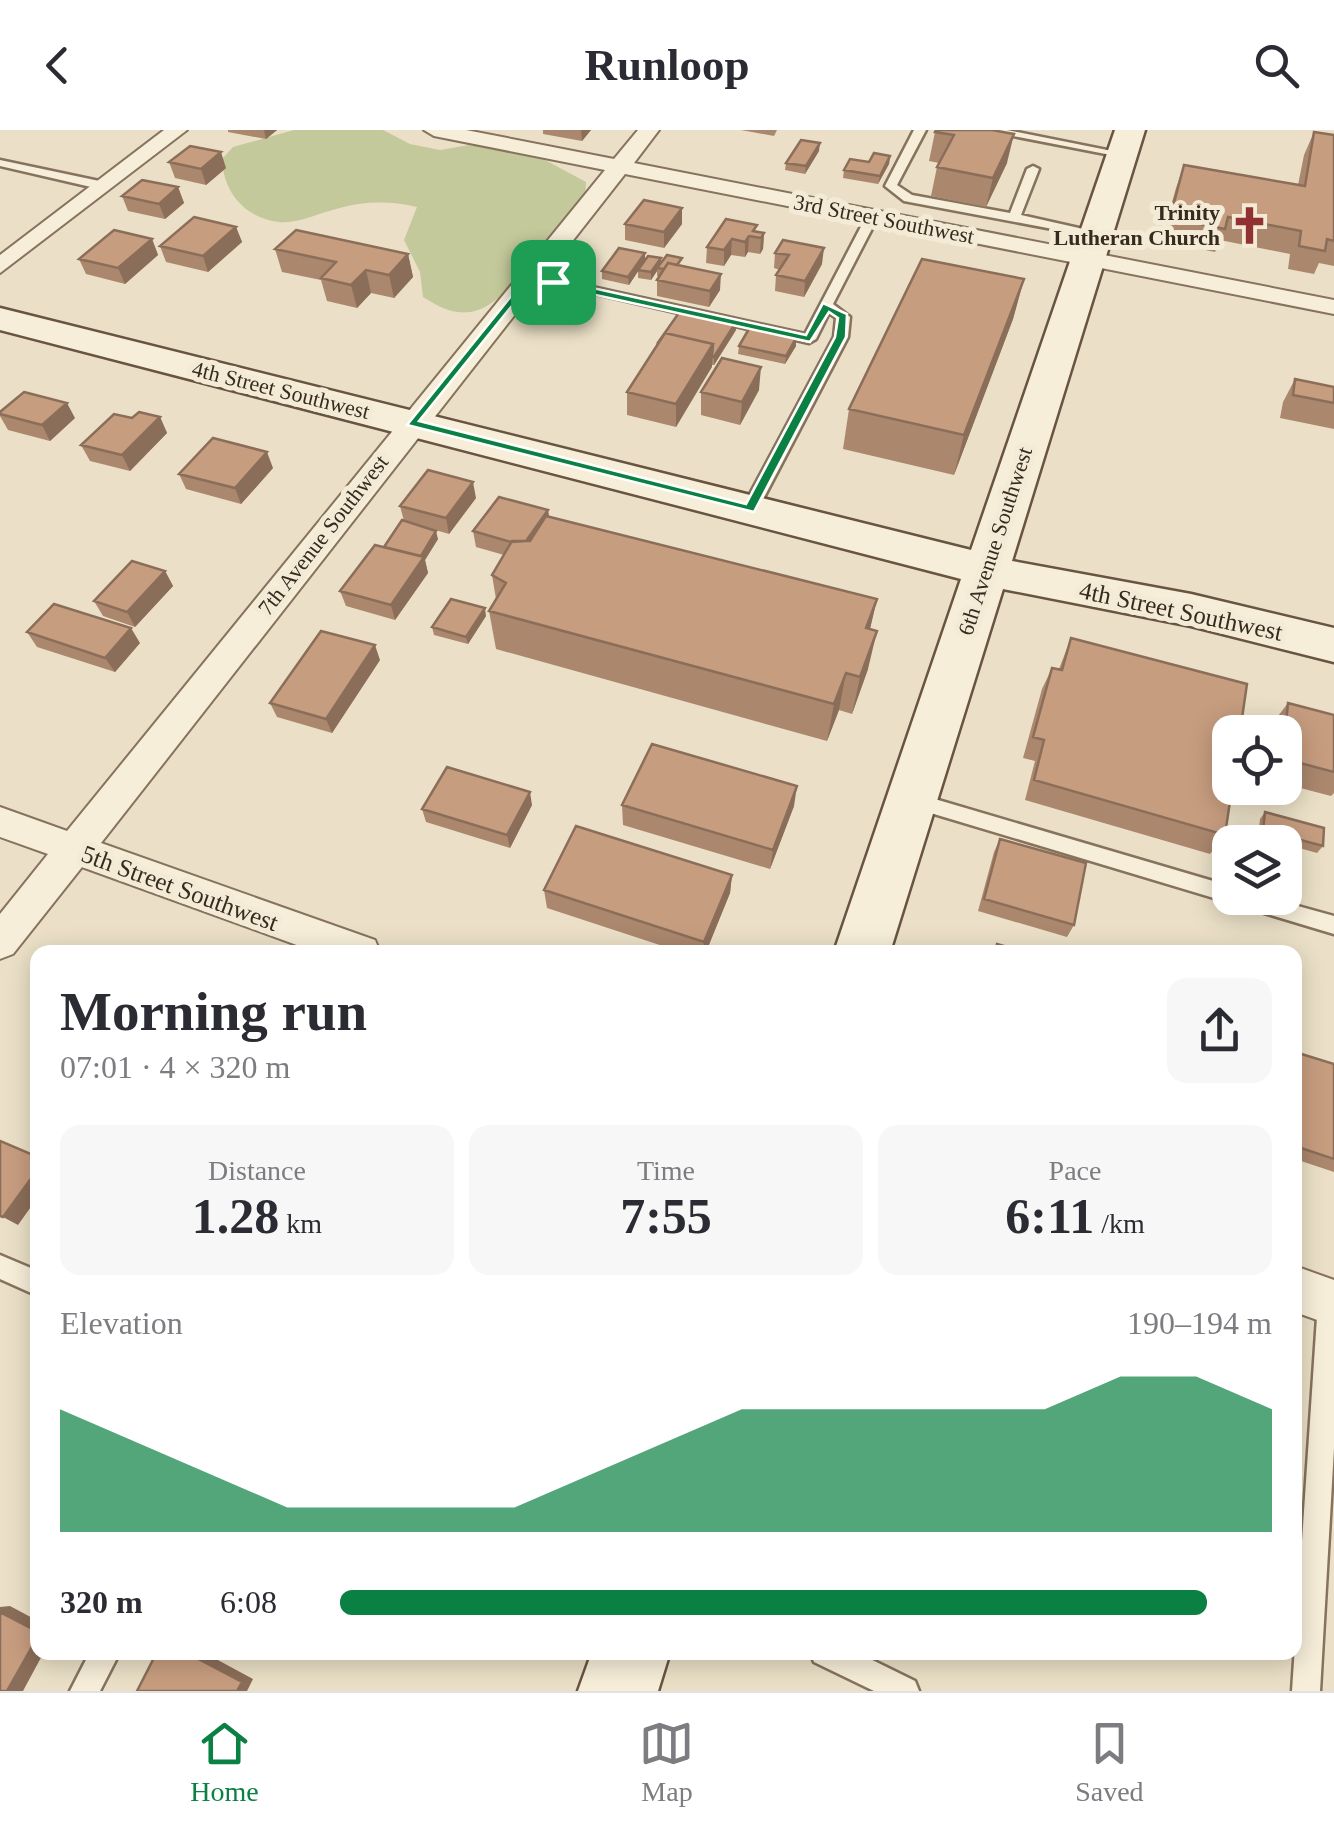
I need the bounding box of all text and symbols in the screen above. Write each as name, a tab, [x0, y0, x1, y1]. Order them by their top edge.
icon: back	[30, 38, 85, 93]
icon: search	[1249, 38, 1304, 93]
text: Runloop	[584, 40, 750, 90]
street label: 3rd Street Southwest	[792, 189, 976, 249]
place label: Trinity Lutheran Church	[1054, 200, 1220, 250]
church icon: Trinity Lutheran Church	[1229, 204, 1271, 246]
pin	[511, 240, 596, 325]
icon: arrive	[526, 255, 581, 310]
street label: 4th Street Southwest	[190, 356, 372, 424]
street label: 6th Avenue Southwest	[953, 444, 1037, 638]
street label: 7th Avenue Southwest	[253, 450, 393, 620]
street label: 4th Street Southwest	[1077, 576, 1285, 646]
map controls	[1212, 715, 1302, 915]
button: locate	[1212, 715, 1302, 805]
button: layers	[1212, 825, 1302, 915]
street label: 5th Street Southwest	[78, 840, 282, 936]
button: share	[1167, 978, 1272, 1083]
text: Morning run	[60, 981, 367, 1042]
text: 07:01 · 4 × 320 m	[60, 1049, 290, 1085]
text: Distance	[208, 1155, 306, 1186]
text: Time	[637, 1155, 695, 1186]
text: Pace	[1049, 1155, 1101, 1186]
text: 1.28	[192, 1188, 279, 1244]
text: 7:55	[620, 1188, 712, 1244]
text: 6:11	[1005, 1188, 1094, 1244]
text: km	[279, 1208, 322, 1239]
text: /km	[1094, 1208, 1145, 1239]
text: Elevation	[60, 1305, 183, 1341]
text: 190–194 m	[1127, 1305, 1272, 1341]
text: 320 m	[60, 1584, 143, 1620]
text: 6:08	[220, 1584, 277, 1620]
tab: Home	[190, 1716, 259, 1808]
tab: Map	[639, 1716, 694, 1808]
tab: Saved	[1075, 1716, 1144, 1808]

